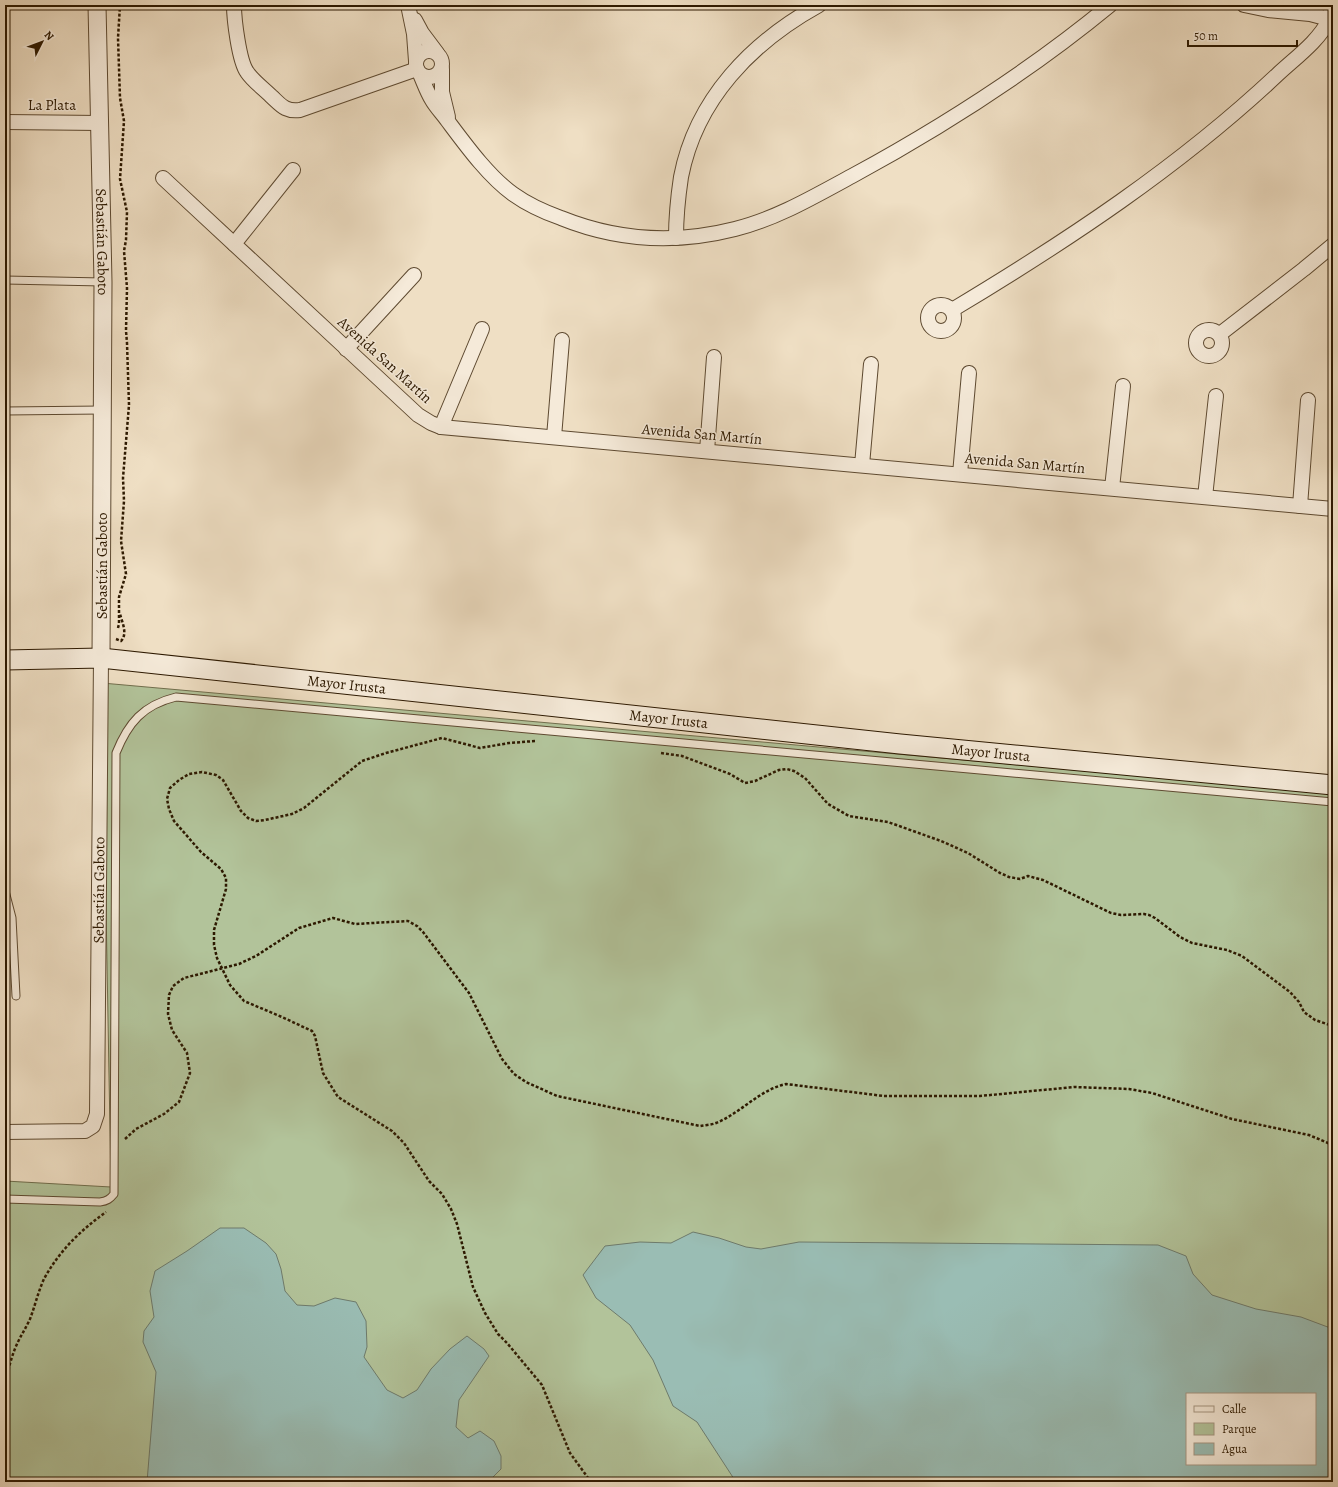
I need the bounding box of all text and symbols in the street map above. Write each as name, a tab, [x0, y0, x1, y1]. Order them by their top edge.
north arrow	[22, 22, 62, 62]
scale bar	[1188, 22, 1297, 48]
text: N	[41, 28, 57, 44]
text: 50 m	[1194, 28, 1218, 44]
street label: La Plata	[28, 95, 76, 115]
street label: Sebastián Gaboto	[91, 188, 113, 295]
street label: Avenida San Martín	[333, 312, 437, 408]
street label: Avenida San Martín	[640, 419, 763, 449]
street label: Avenida San Martín	[963, 448, 1086, 478]
street label: Sebastián Gaboto	[92, 513, 112, 619]
street label: Mayor Irusta	[306, 670, 387, 699]
street label: Mayor Irusta	[628, 705, 709, 733]
street label: Mayor Irusta	[951, 739, 1031, 766]
street label: Sebastián Gaboto	[88, 837, 109, 944]
legend	[1186, 1393, 1316, 1465]
text: Calle	[1222, 1401, 1246, 1417]
text: Parque	[1222, 1421, 1257, 1437]
text: Agua	[1221, 1441, 1248, 1457]

